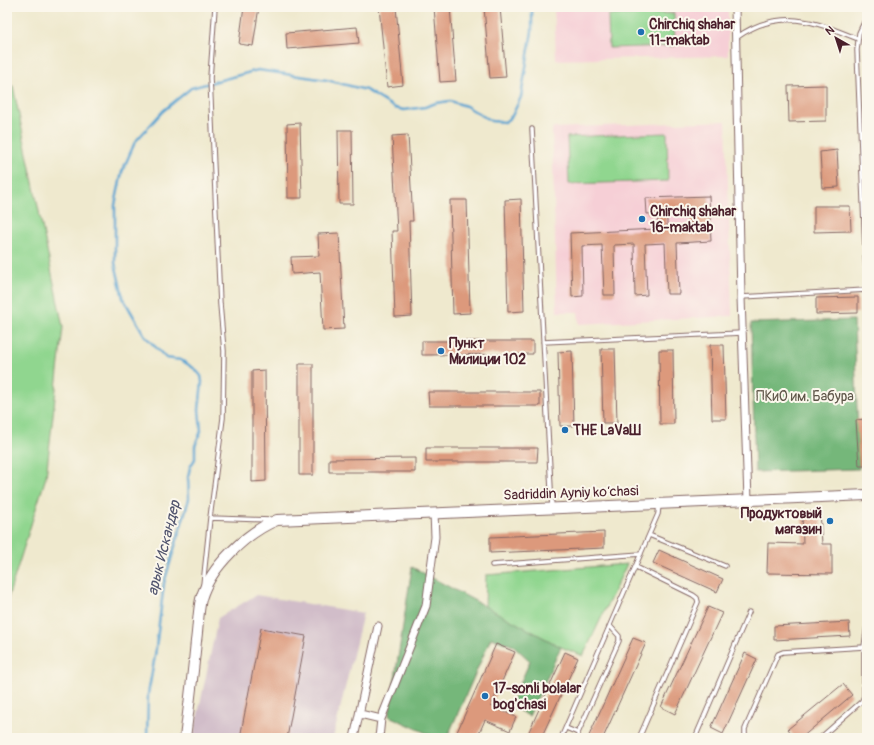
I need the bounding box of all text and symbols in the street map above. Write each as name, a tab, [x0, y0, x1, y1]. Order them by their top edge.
place label: Chirchiq shahar 11-maktab	[649, 16, 736, 49]
north arrow	[816, 18, 856, 58]
text: N	[823, 23, 837, 38]
marker: Chirchiq shahar 11-maktab	[636, 27, 646, 37]
place label: Chirchiq shahar 16-maktab	[650, 203, 737, 236]
marker: Chirchiq shahar 16-maktab	[637, 214, 647, 224]
place label: Пункт Милиции 102	[449, 335, 526, 368]
marker: Пункт Милиции 102	[436, 346, 446, 356]
park label: ПКиО им. Бабура	[756, 388, 854, 405]
place label: THE LaVaШ	[572, 422, 641, 439]
marker: THE LaVaШ	[560, 425, 570, 435]
street label: Sadriddin Ayniy ko‘chasi	[503, 482, 639, 504]
water label: арык Искандер	[143, 498, 185, 597]
place label: Продуктовый магазин	[741, 505, 822, 538]
marker: Продуктовый магазин	[825, 516, 835, 526]
place label: 17-sonli bolalar bog'chasi	[493, 680, 582, 713]
marker: 17-sonli bolalar bog'chasi	[480, 691, 490, 701]

